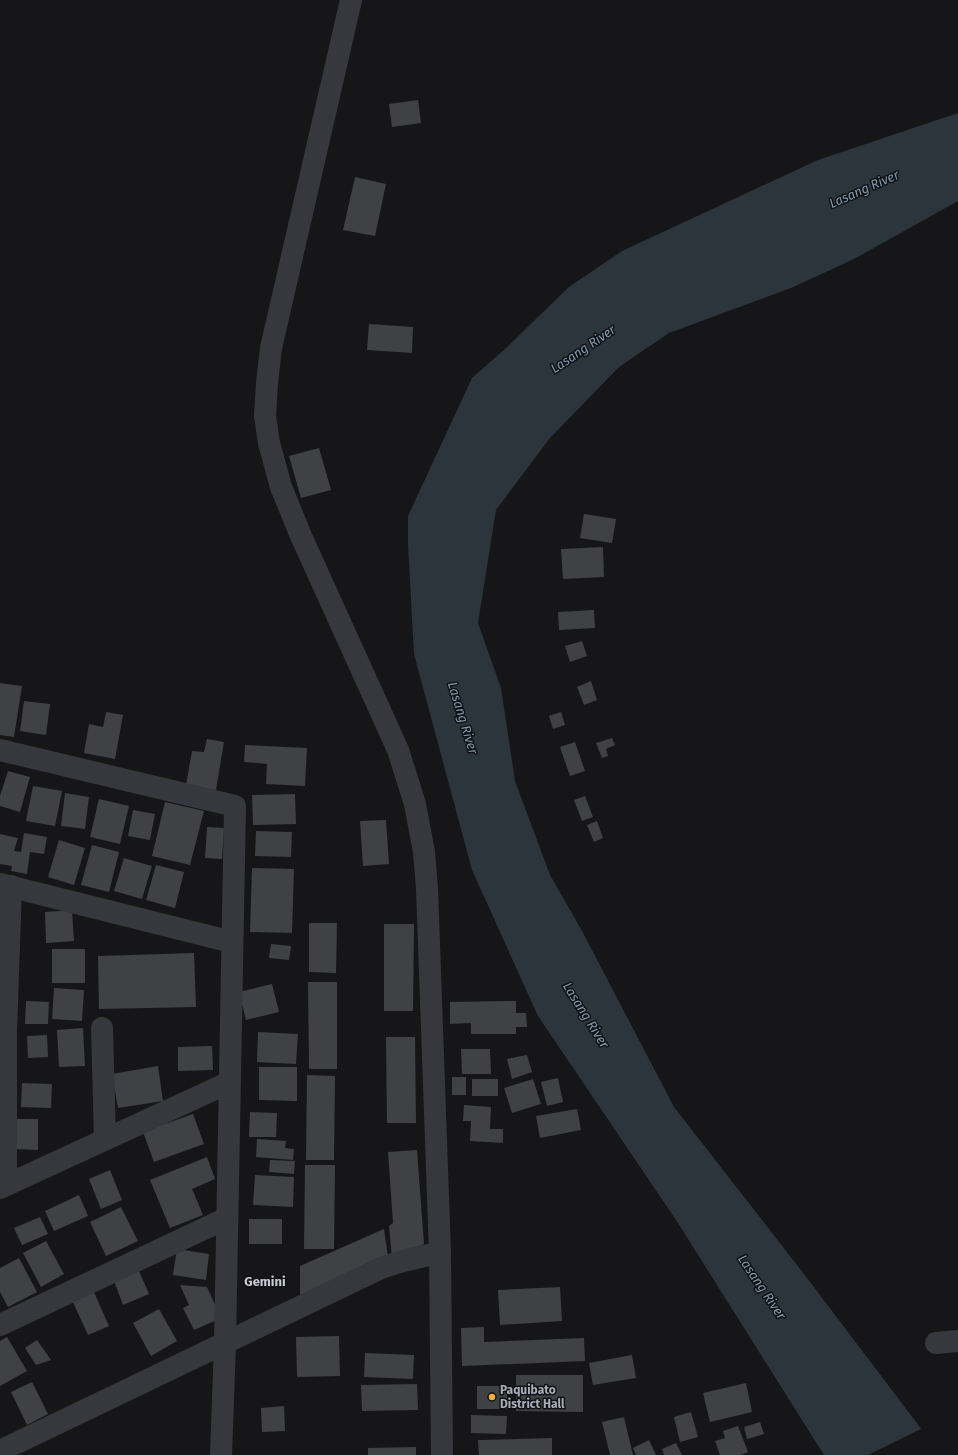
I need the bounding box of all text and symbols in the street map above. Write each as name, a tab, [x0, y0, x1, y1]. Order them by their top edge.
water label: Lasang River	[827, 167, 902, 211]
water label: Lasang River	[548, 321, 619, 376]
water label: Lasang River	[445, 680, 481, 757]
water label: Lasang River	[560, 979, 613, 1052]
water label: Lasang River	[735, 1252, 790, 1323]
district label: Gemini	[244, 1274, 286, 1289]
place label: Paquibato District Hall	[500, 1383, 565, 1411]
marker: Paquibato District Hall	[487, 1392, 497, 1402]

